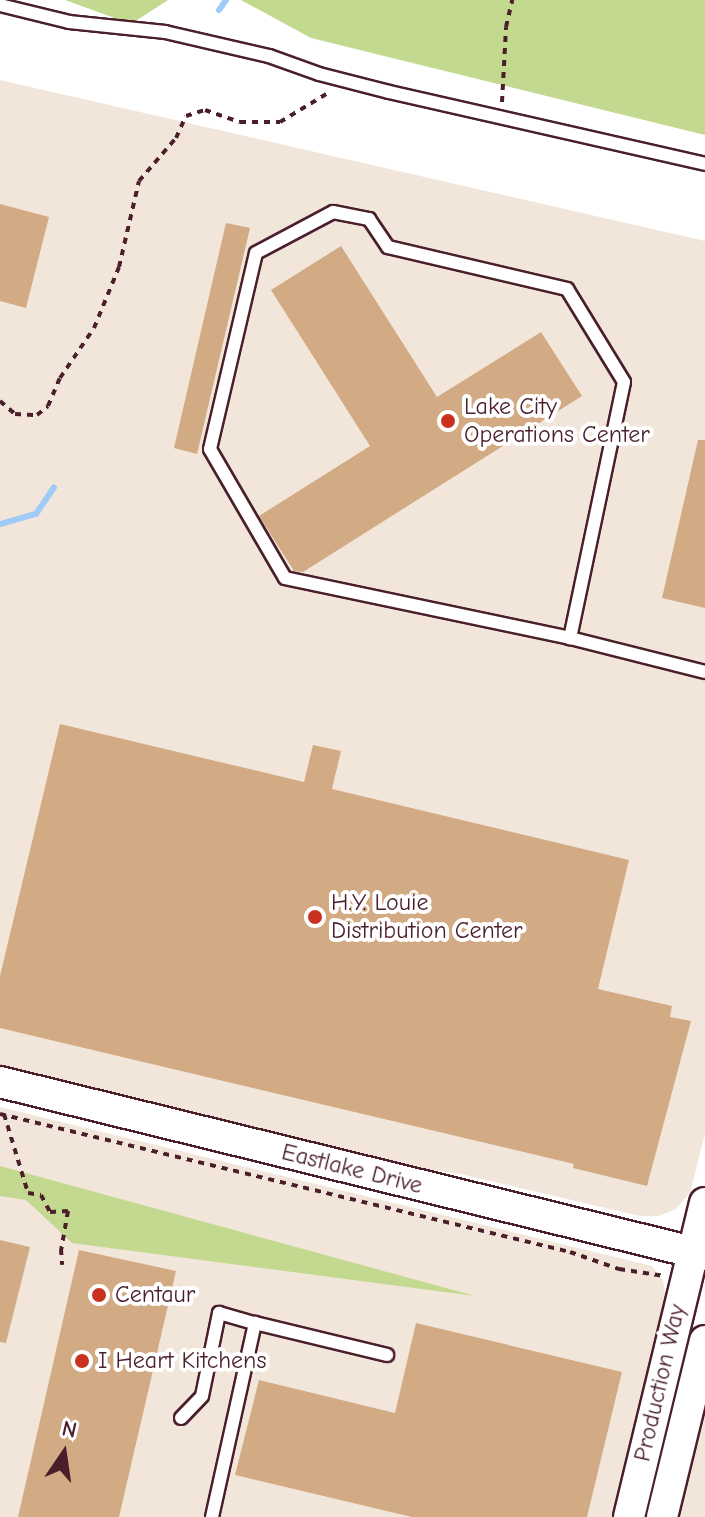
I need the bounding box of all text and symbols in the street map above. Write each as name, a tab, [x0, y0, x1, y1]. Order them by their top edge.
place label: Lake City Operations Center	[464, 393, 650, 449]
marker: Lake City Operations Center	[439, 412, 457, 430]
place label: H.Y. Louie Distribution Center	[331, 889, 523, 945]
marker: H.Y. Louie Distribution Center	[306, 908, 324, 926]
street label: Eastlake Drive	[279, 1138, 425, 1200]
place label: Centaur	[115, 1281, 195, 1309]
marker: Centaur	[90, 1286, 108, 1304]
street label: Production Way	[628, 1302, 692, 1464]
place label: I Heart Kitchens	[98, 1347, 266, 1375]
marker: I Heart Kitchens	[73, 1352, 91, 1370]
north arrow	[24, 1413, 104, 1493]
text: N	[59, 1415, 79, 1444]

